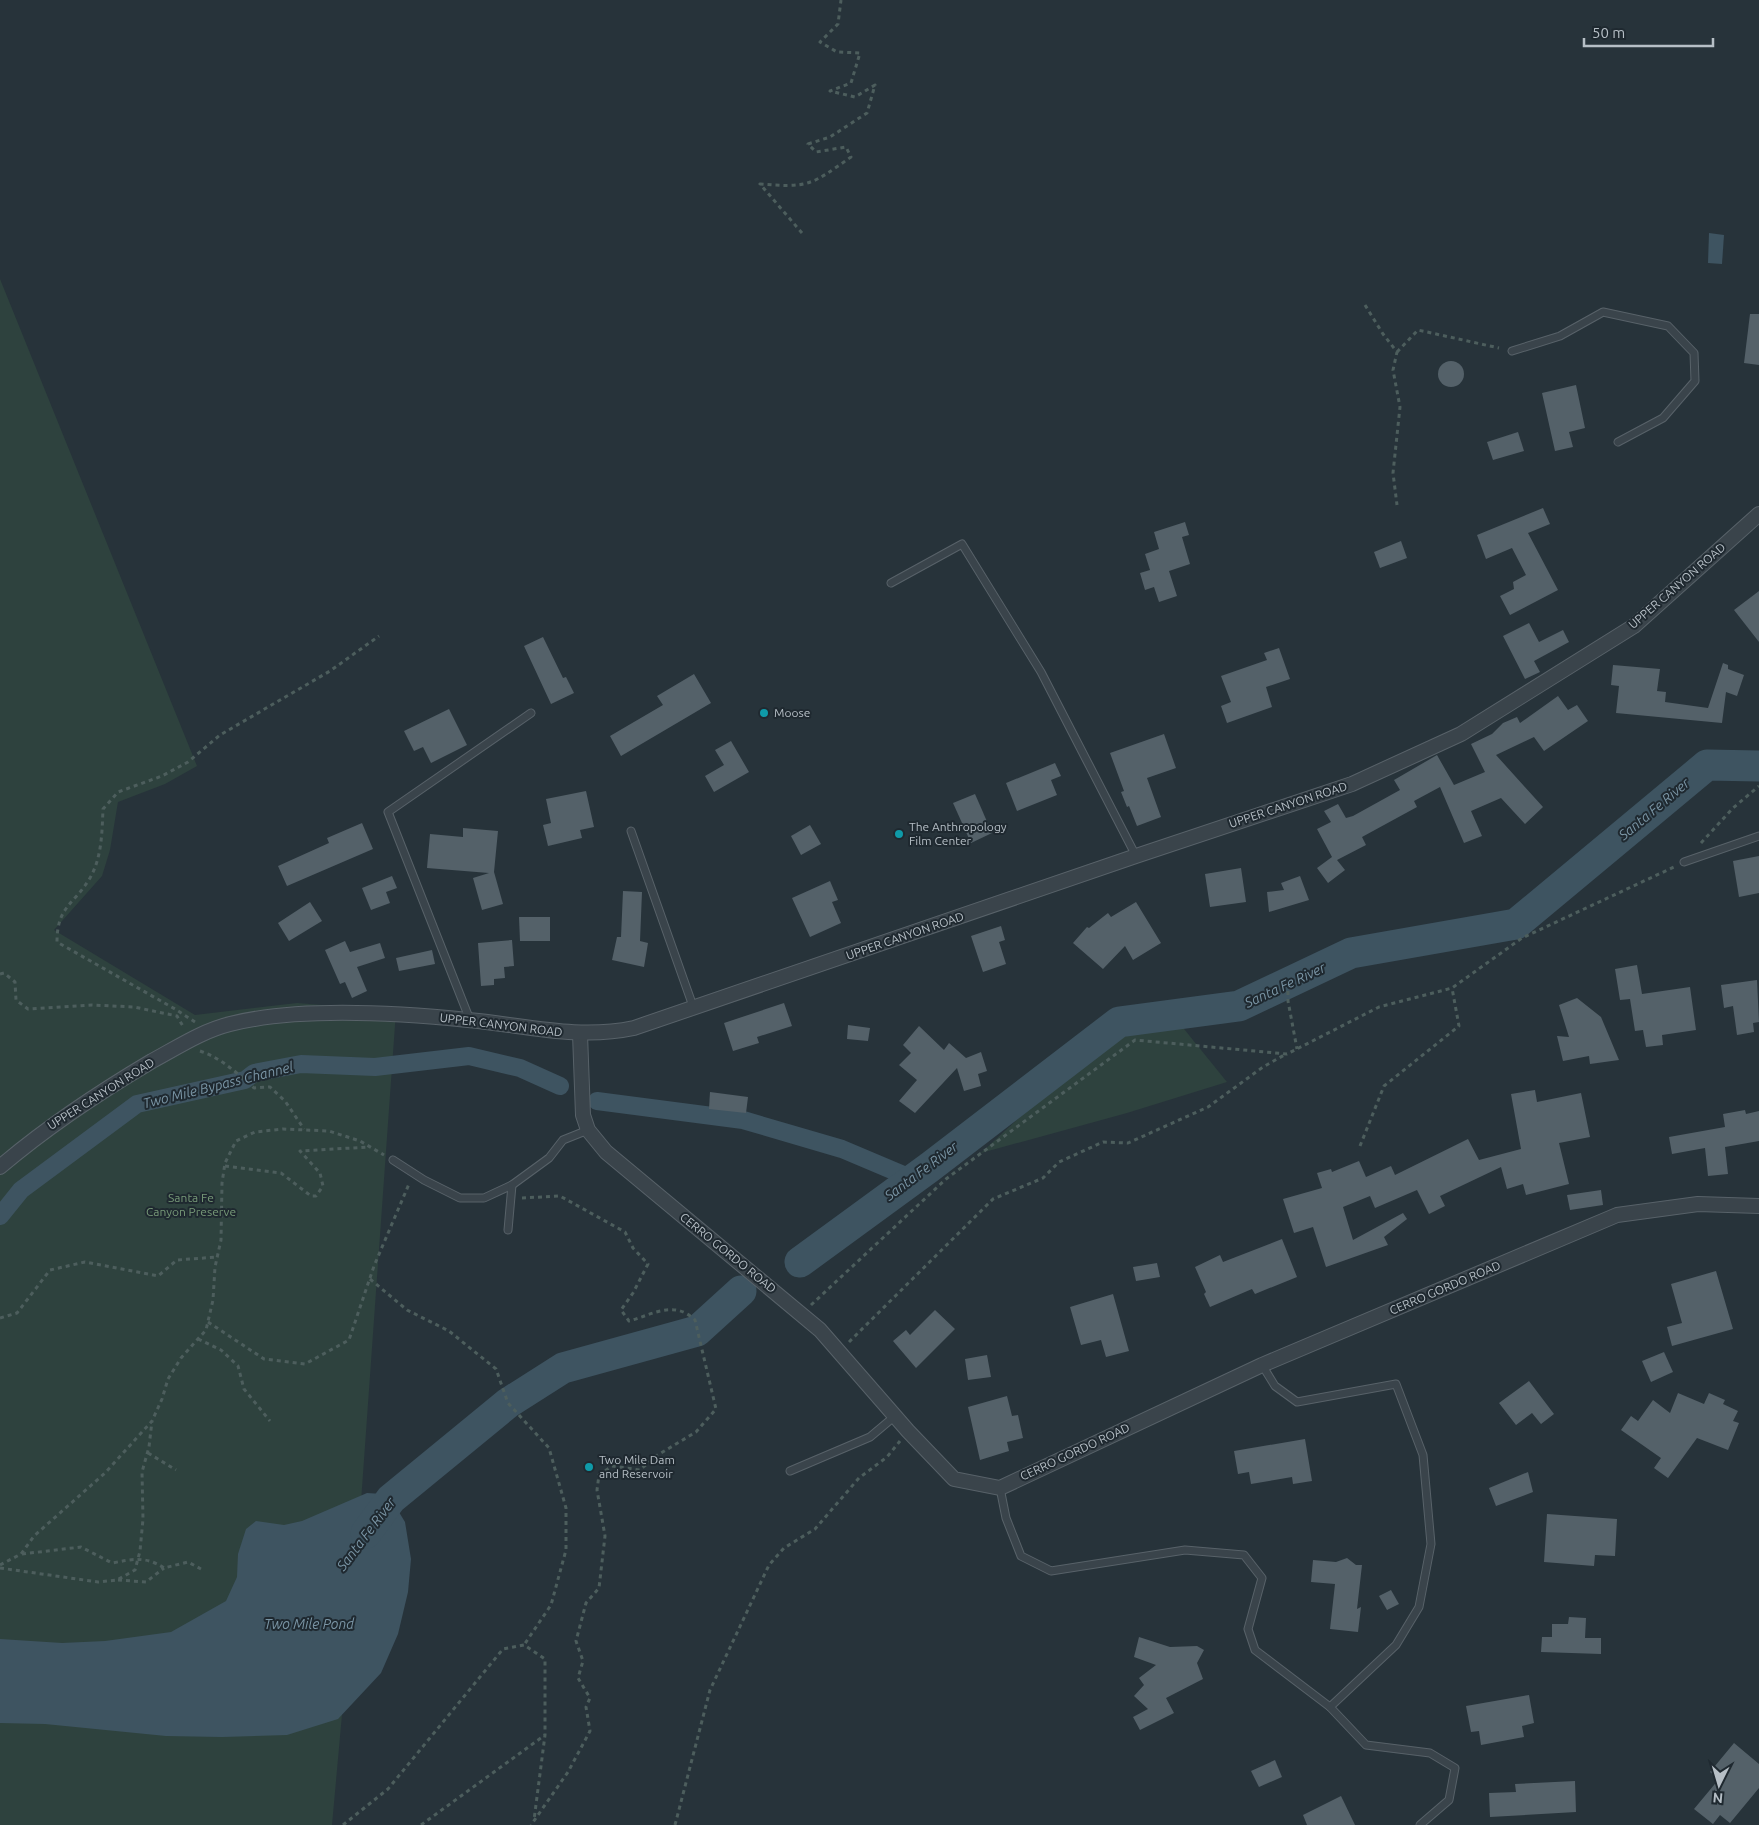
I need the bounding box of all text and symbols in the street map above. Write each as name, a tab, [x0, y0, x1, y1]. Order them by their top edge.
scale bar	[1584, 15, 1713, 47]
text: 50 m	[1592, 24, 1625, 41]
street label: UPPER CANYON ROAD	[1626, 540, 1728, 631]
place label: Moose	[774, 706, 810, 719]
marker: Moose	[758, 707, 770, 719]
water label: Santa Fe River	[1615, 774, 1693, 844]
street label: UPPER CANYON ROAD	[1227, 779, 1349, 830]
place label: The Anthropology Film Center	[909, 820, 1007, 847]
marker: The Anthropology Film Center	[893, 828, 905, 840]
street label: UPPER CANYON ROAD	[844, 909, 965, 962]
water label: Santa Fe River	[1241, 959, 1328, 1011]
street label: UPPER CANYON ROAD	[439, 1011, 563, 1038]
street label: UPPER CANYON ROAD	[45, 1055, 157, 1132]
water label: Two Mile Bypass Channel	[141, 1059, 295, 1111]
water label: Santa Fe River	[881, 1138, 961, 1204]
park label: Santa Fe Canyon Preserve	[146, 1191, 236, 1218]
street label: CERRO GORDO ROAD	[678, 1210, 779, 1295]
street label: CERRO GORDO ROAD	[1387, 1258, 1502, 1317]
street label: CERRO GORDO ROAD	[1018, 1420, 1132, 1483]
place label: Two Mile Dam and Reservoir	[599, 1453, 675, 1480]
marker: Two Mile Dam and Reservoir	[583, 1461, 595, 1473]
water label: Santa Fe River	[333, 1494, 399, 1574]
water label: Two Mile Pond	[264, 1616, 355, 1632]
north arrow	[1694, 1760, 1744, 1810]
text: N	[1712, 1790, 1724, 1806]

